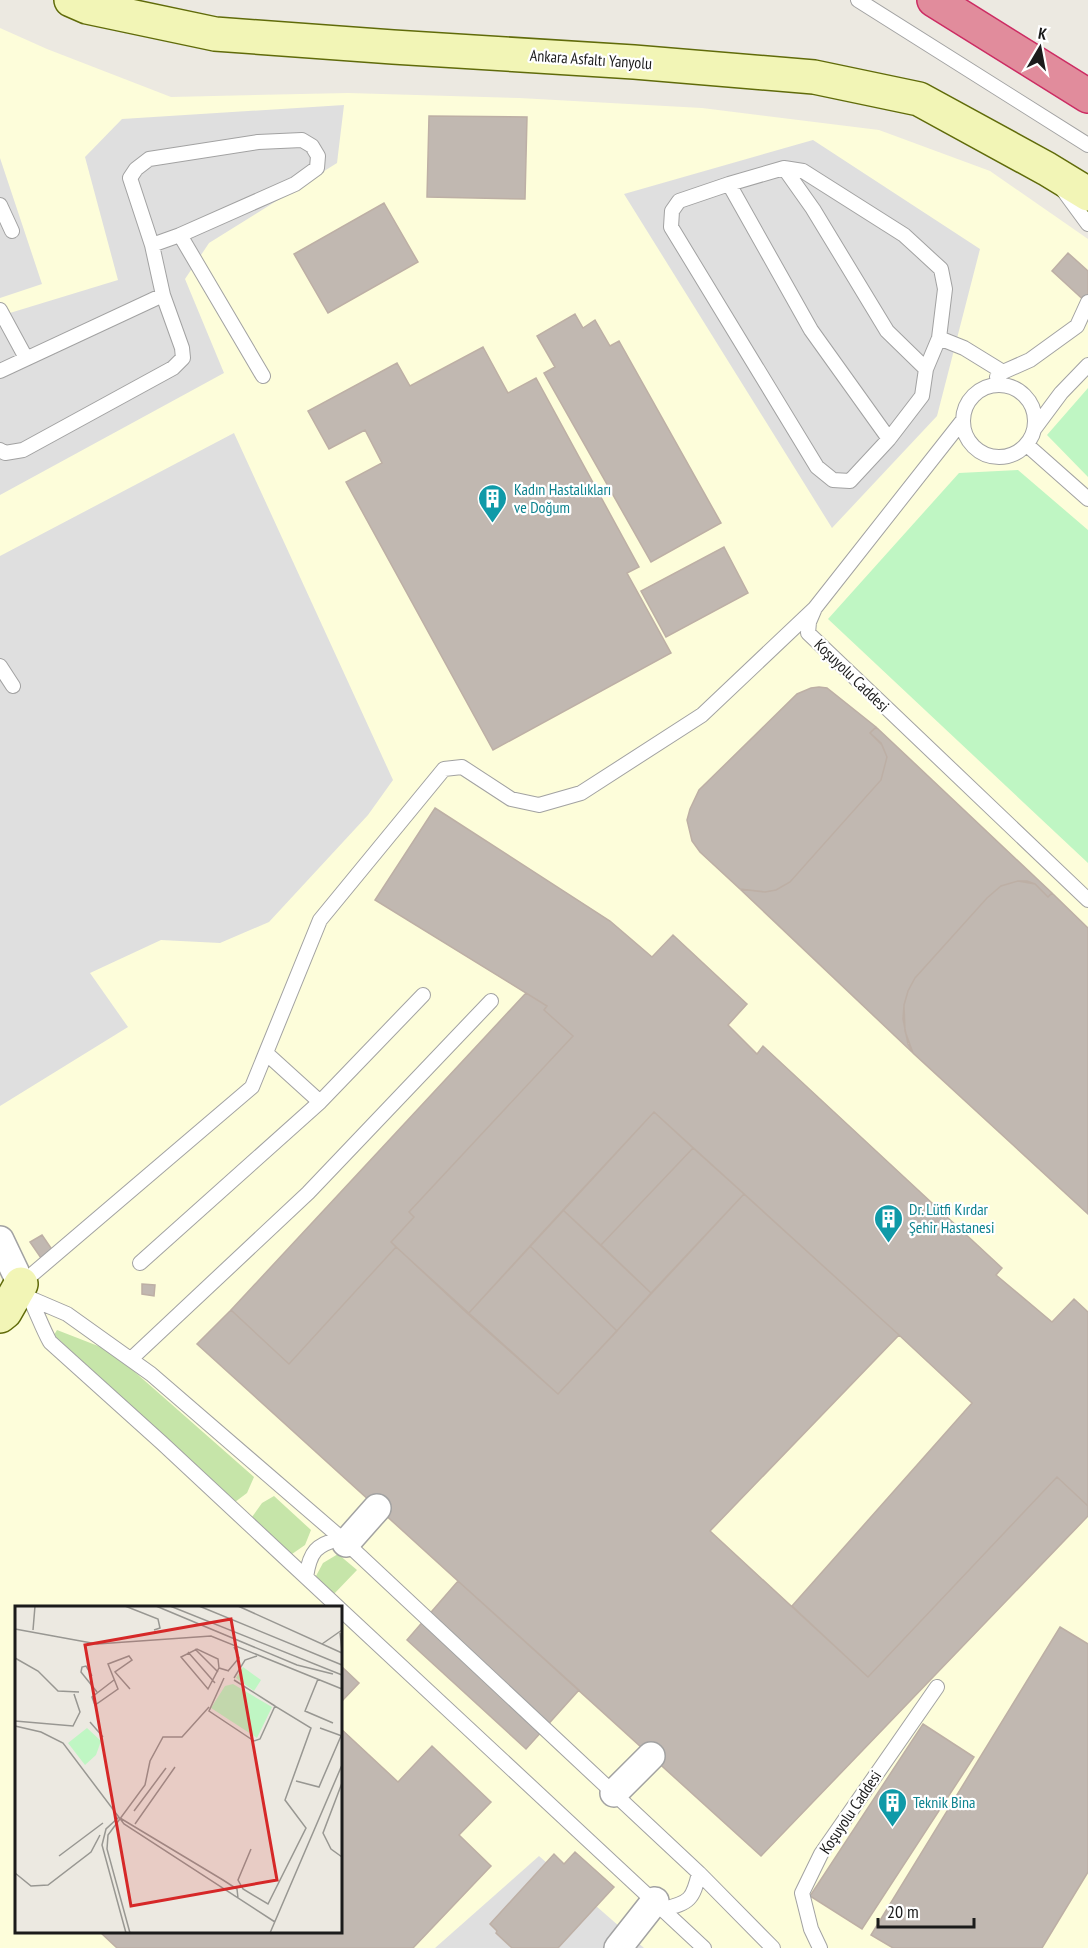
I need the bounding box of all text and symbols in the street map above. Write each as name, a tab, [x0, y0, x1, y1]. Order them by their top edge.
north arrow	[1010, 18, 1070, 78]
text: K	[1037, 23, 1049, 44]
street label: Ankara Asfaltı Yanyolu	[529, 45, 653, 73]
place label: Kadın Hastalıkları ve Doğum	[514, 479, 611, 517]
building icon: Kadın Hastalıkları ve Doğum	[477, 482, 509, 524]
street label: Koşuyolu Caddesi	[810, 634, 894, 716]
place label: Dr. Lütfi Kırdar Şehir Hastanesi	[909, 1199, 994, 1237]
building icon: Dr. Lütfi Kırdar Şehir Hastanesi	[872, 1202, 904, 1244]
inset map	[15, 1606, 342, 1933]
street label: Koşuyolu Caddesi	[815, 1766, 885, 1858]
building icon: Teknik Bina	[876, 1786, 908, 1828]
place label: Teknik Bina	[913, 1792, 975, 1812]
scale bar	[878, 1891, 974, 1929]
text: 20 m	[887, 1900, 919, 1923]

